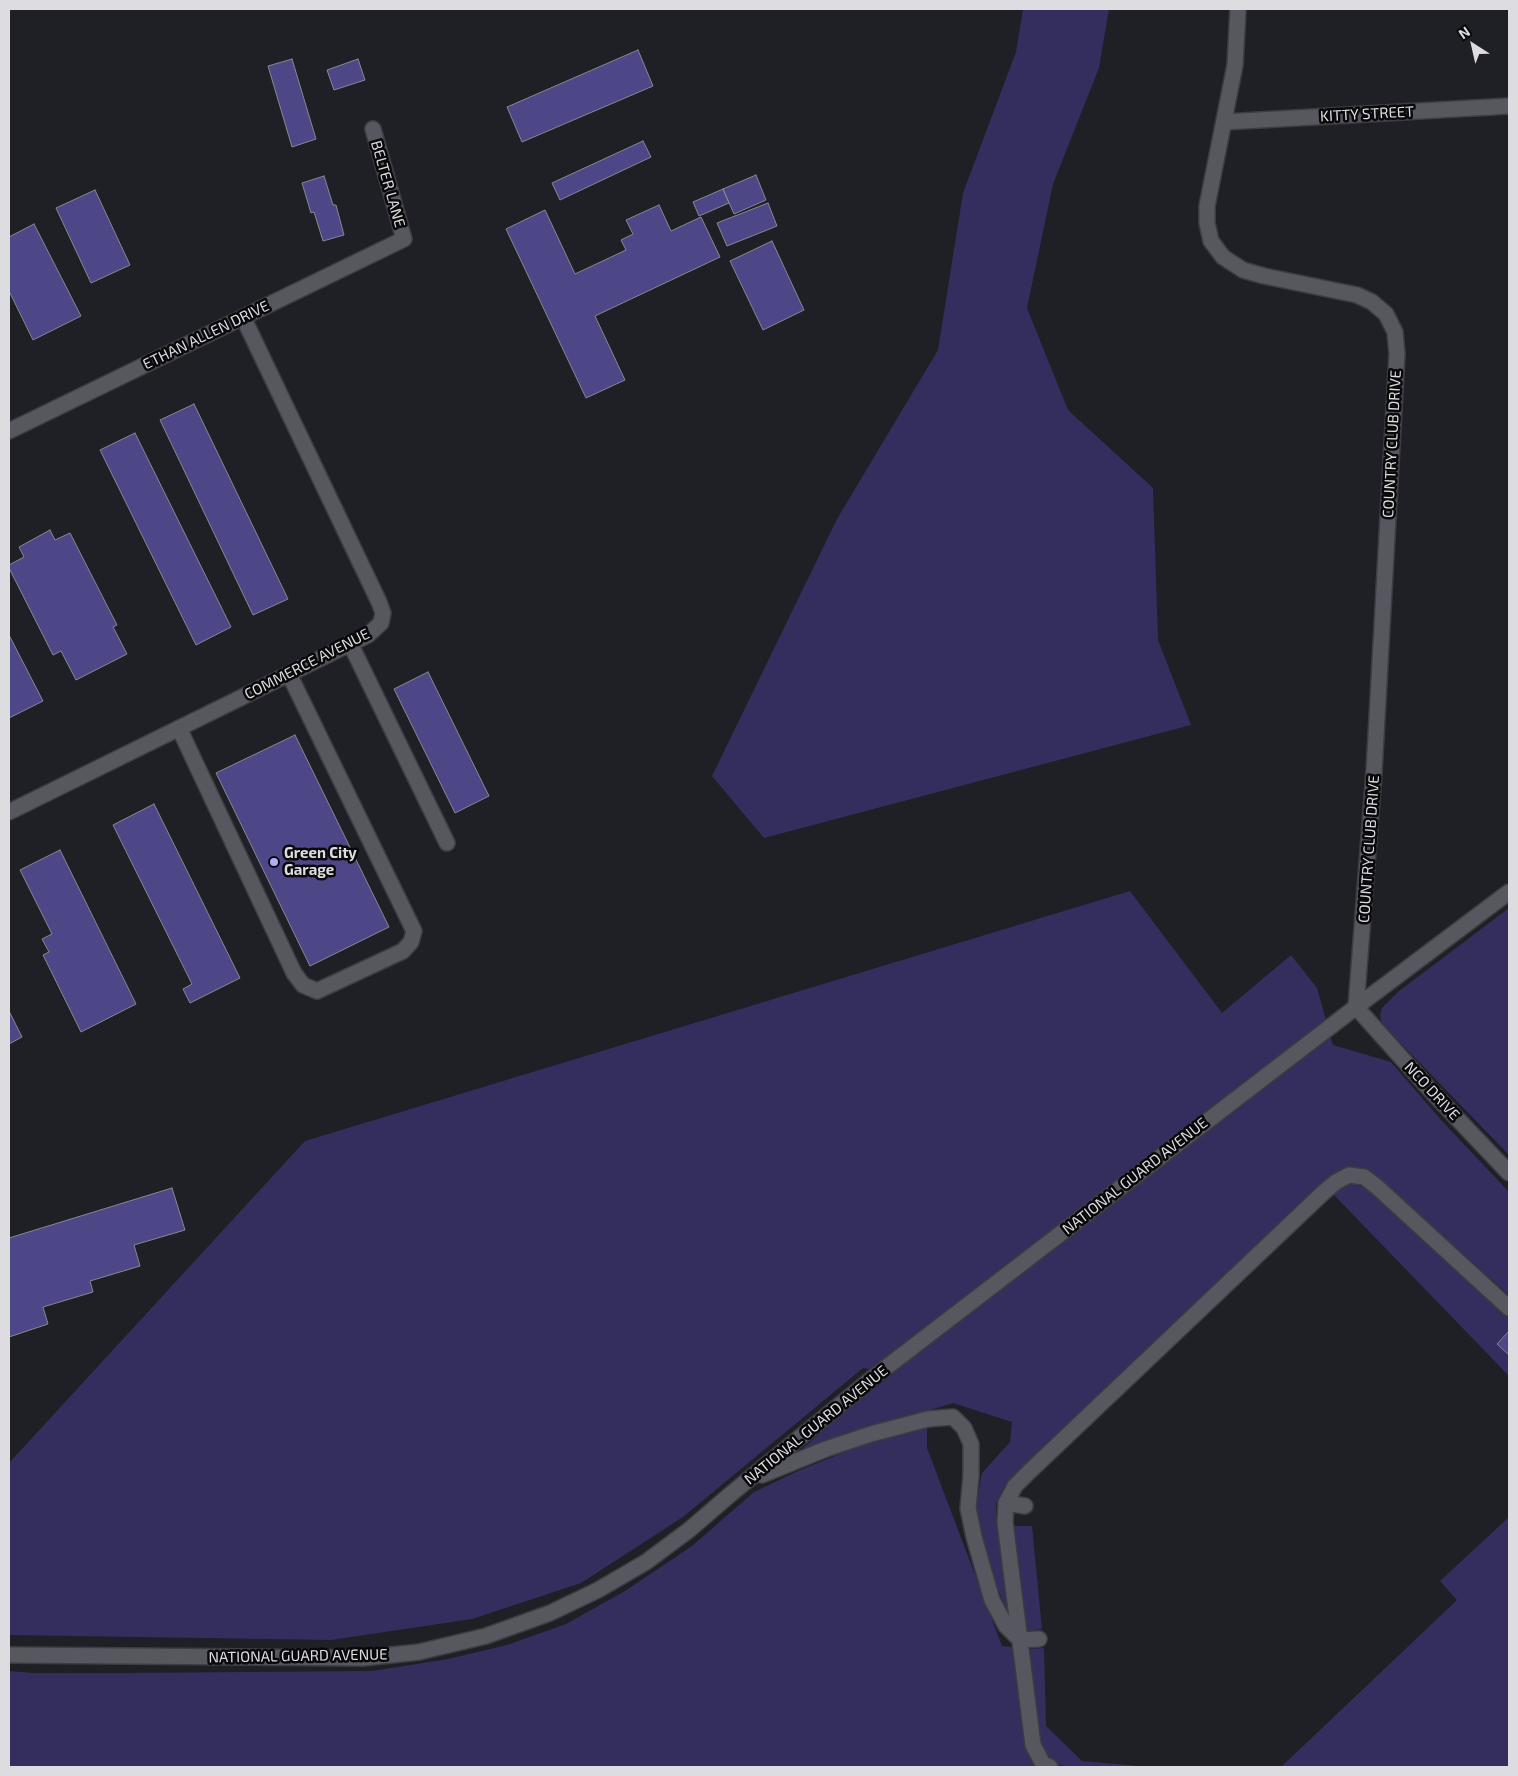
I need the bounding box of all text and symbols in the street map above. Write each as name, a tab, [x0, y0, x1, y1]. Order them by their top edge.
north arrow	[1448, 20, 1498, 70]
text: N	[1455, 22, 1473, 42]
street label: KITTY STREET	[1320, 103, 1414, 125]
street label: BELTER LANE	[367, 138, 409, 230]
street label: ETHAN ALLEN DRIVE	[140, 297, 272, 373]
street label: COUNTRY CLUB DRIVE	[1379, 370, 1405, 518]
street label: COMMERCE AVENUE	[241, 625, 373, 703]
street label: COUNTRY CLUB DRIVE	[1355, 775, 1383, 923]
place label: Green City Garage	[284, 844, 357, 879]
marker: Green City Garage	[268, 856, 280, 868]
street label: NCO DRIVE	[1401, 1058, 1463, 1124]
street label: NATIONAL GUARD AVENUE	[1059, 1114, 1211, 1238]
street label: NATIONAL GUARD AVENUE	[741, 1362, 891, 1488]
street label: NATIONAL GUARD AVENUE	[208, 1645, 388, 1667]

